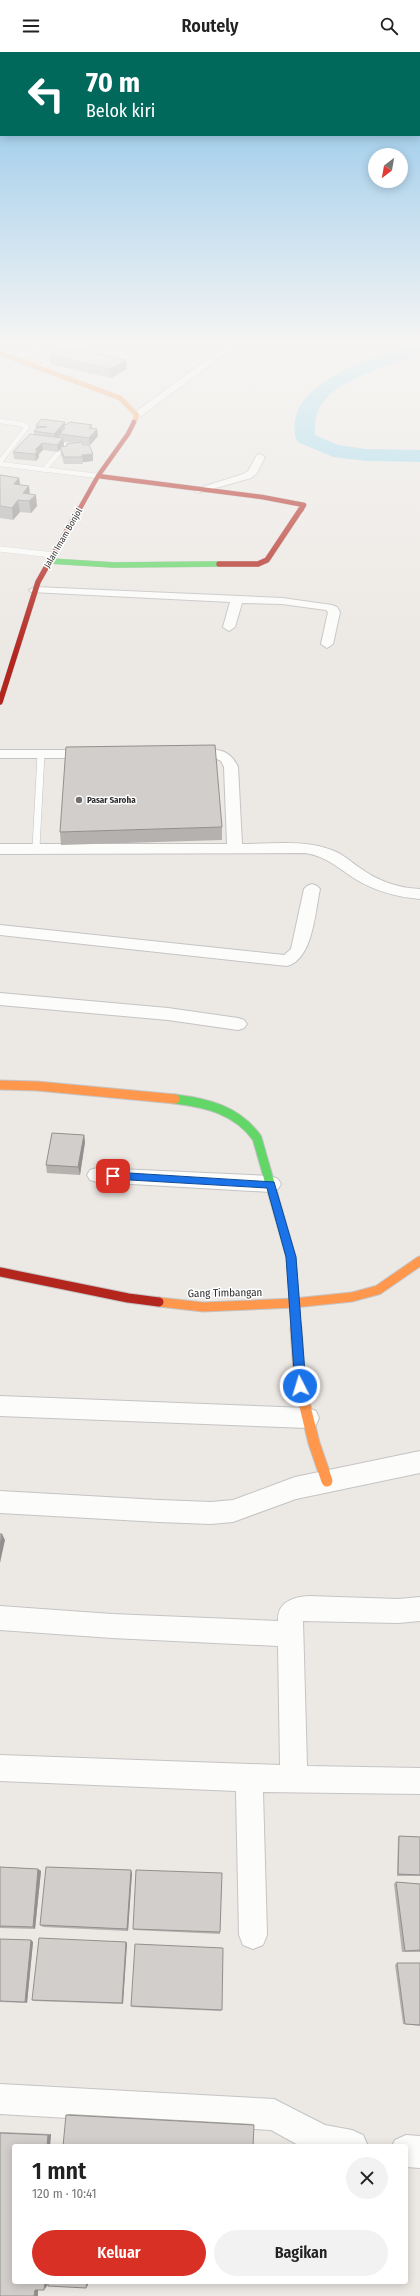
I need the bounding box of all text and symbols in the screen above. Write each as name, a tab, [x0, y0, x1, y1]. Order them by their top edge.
icon: menu	[20, 15, 42, 37]
text: Routely	[182, 15, 238, 37]
icon: search	[378, 15, 400, 37]
text: 70 m	[86, 66, 140, 99]
icon: left	[20, 68, 72, 120]
text: Belok kiri	[86, 100, 155, 122]
north arrow	[368, 148, 408, 188]
map controls	[368, 148, 408, 188]
street label: Jalan Imam Bonjol	[42, 506, 84, 569]
marker: Pasar Saroha	[74, 795, 84, 805]
place label: Pasar Saroha	[87, 795, 136, 805]
pin	[96, 1159, 130, 1193]
icon: arrive	[102, 1165, 124, 1187]
street label: Gang Timbangan	[188, 1286, 262, 1300]
position arrow	[279, 1365, 321, 1407]
text: 1 mnt	[32, 2157, 86, 2185]
button: close	[346, 2157, 388, 2199]
text: 120 m · 10:41	[32, 2186, 97, 2201]
button: Keluar	[32, 2230, 206, 2276]
button: Bagikan	[214, 2230, 388, 2276]

